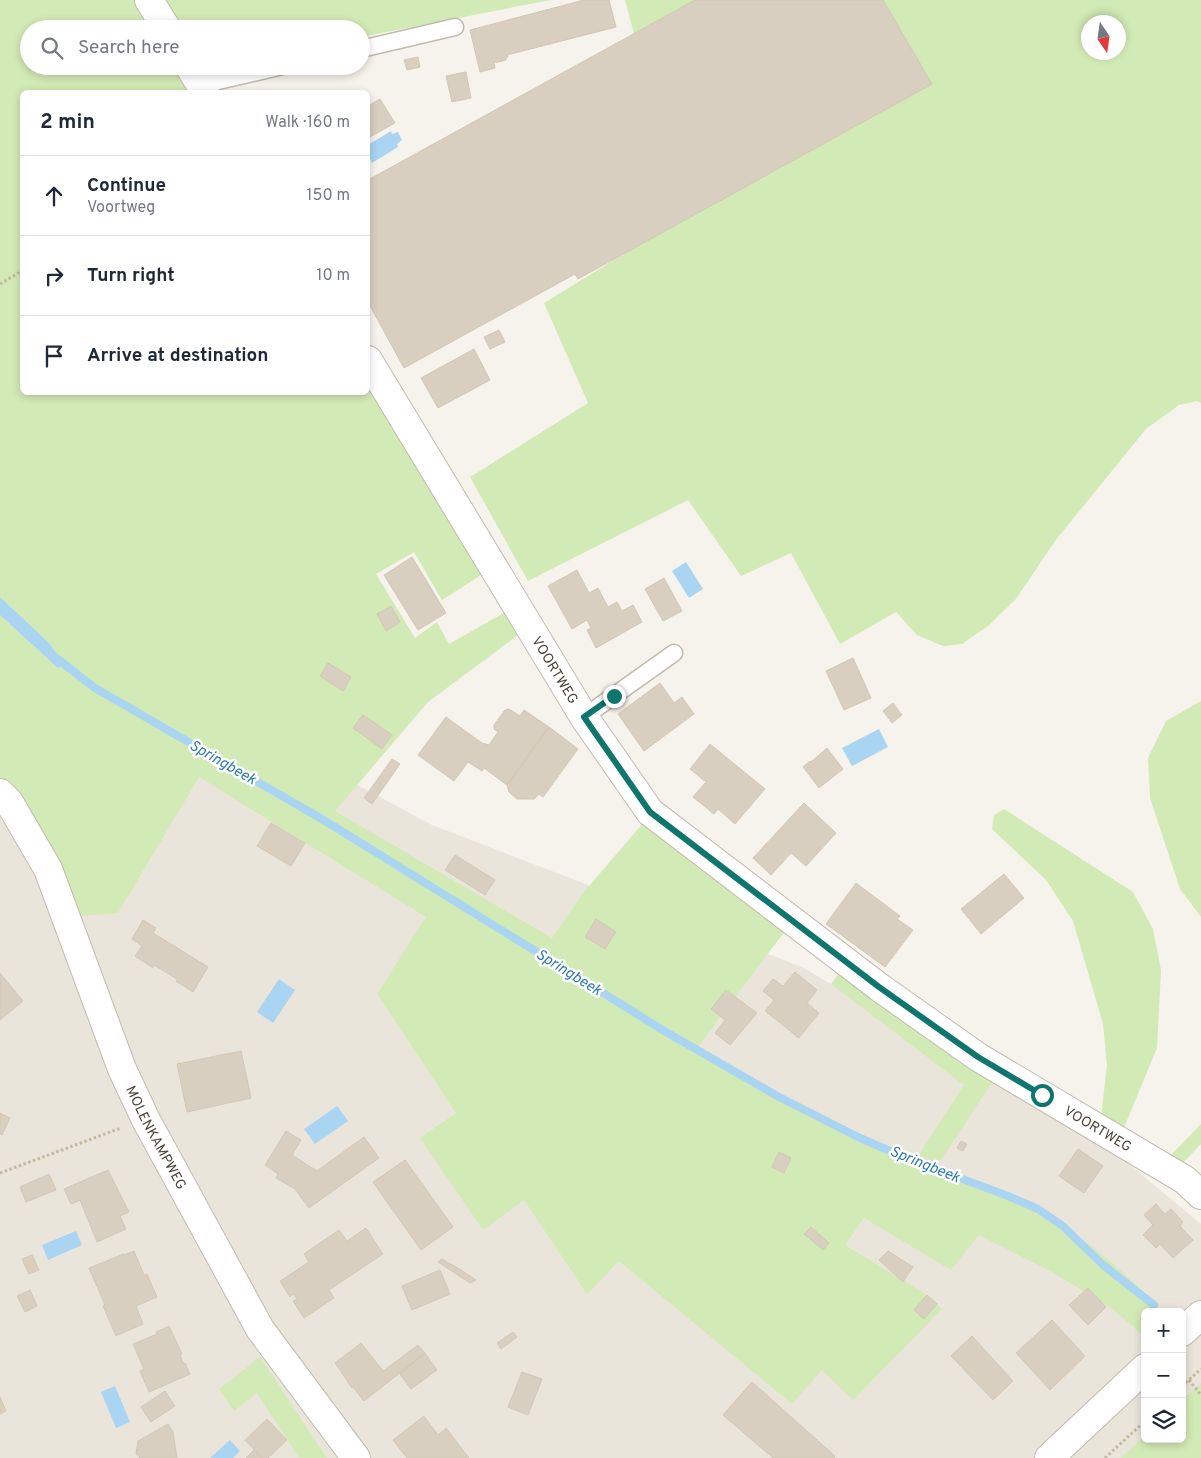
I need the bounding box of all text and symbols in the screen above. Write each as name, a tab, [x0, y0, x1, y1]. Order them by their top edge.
north arrow	[1081, 15, 1126, 60]
search box	[20, 20, 370, 75]
icon: search	[38, 34, 66, 62]
text: Search here	[78, 36, 180, 60]
text: 2 min	[40, 109, 95, 136]
text: Walk · 160 m	[265, 113, 350, 133]
text: Continue	[87, 174, 166, 198]
icon: ahead	[40, 182, 68, 210]
text: 150 m	[307, 186, 350, 206]
text: Voortweg	[87, 198, 155, 218]
icon: right	[40, 262, 68, 290]
text: Turn right	[87, 264, 175, 288]
text: 10 m	[316, 266, 350, 286]
icon: arrive	[40, 342, 68, 370]
text: Arrive at destination	[87, 344, 268, 368]
street label: VOORTWEG	[527, 634, 581, 707]
route end	[603, 685, 626, 708]
water label: Springbeek	[186, 737, 259, 790]
water label: Springbeek	[532, 946, 605, 1001]
street label: MOLENKAMPWEG	[121, 1083, 189, 1193]
route start	[1031, 1084, 1054, 1107]
street label: VOORTWEG	[1060, 1103, 1134, 1156]
water label: Springbeek	[887, 1143, 963, 1188]
map controls	[1141, 1308, 1186, 1443]
button: +	[1141, 1308, 1186, 1353]
button: −	[1141, 1353, 1186, 1398]
button: layers	[1141, 1398, 1186, 1443]

